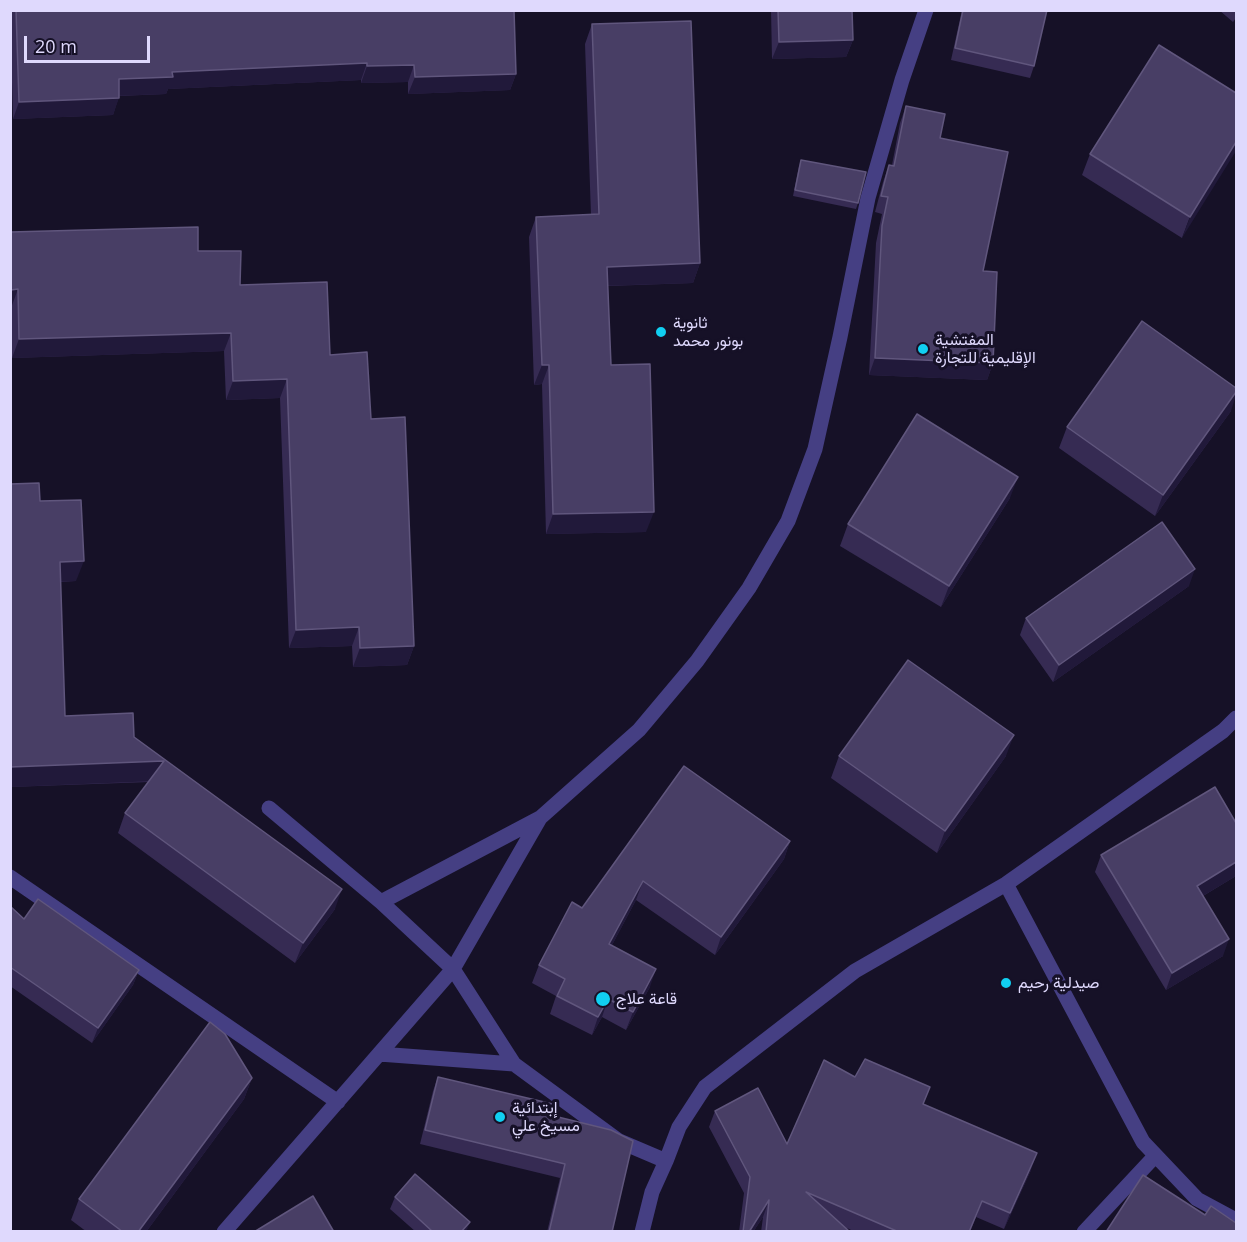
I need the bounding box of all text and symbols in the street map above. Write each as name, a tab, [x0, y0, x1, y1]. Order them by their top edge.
scale bar	[27, 24, 153, 62]
text: 20 m	[35, 34, 77, 58]
place label: ثانوية بونور محمد	[673, 313, 743, 351]
marker: ثانوية بونور محمد	[654, 325, 668, 339]
place label: المفتشية الإقليمية للتجارة	[935, 330, 1036, 368]
marker: المفتشية الإقليمية للتجارة	[916, 342, 930, 356]
place label: صيدلية رحيم	[1018, 973, 1099, 993]
marker: صيدلية رحيم	[999, 976, 1013, 990]
place label: قاعة علاج	[616, 989, 677, 1009]
marker: قاعة علاج	[594, 990, 612, 1008]
place label: إبتدائية مسيخ علي	[512, 1098, 580, 1136]
marker: إبتدائية مسيخ علي	[493, 1110, 507, 1124]

